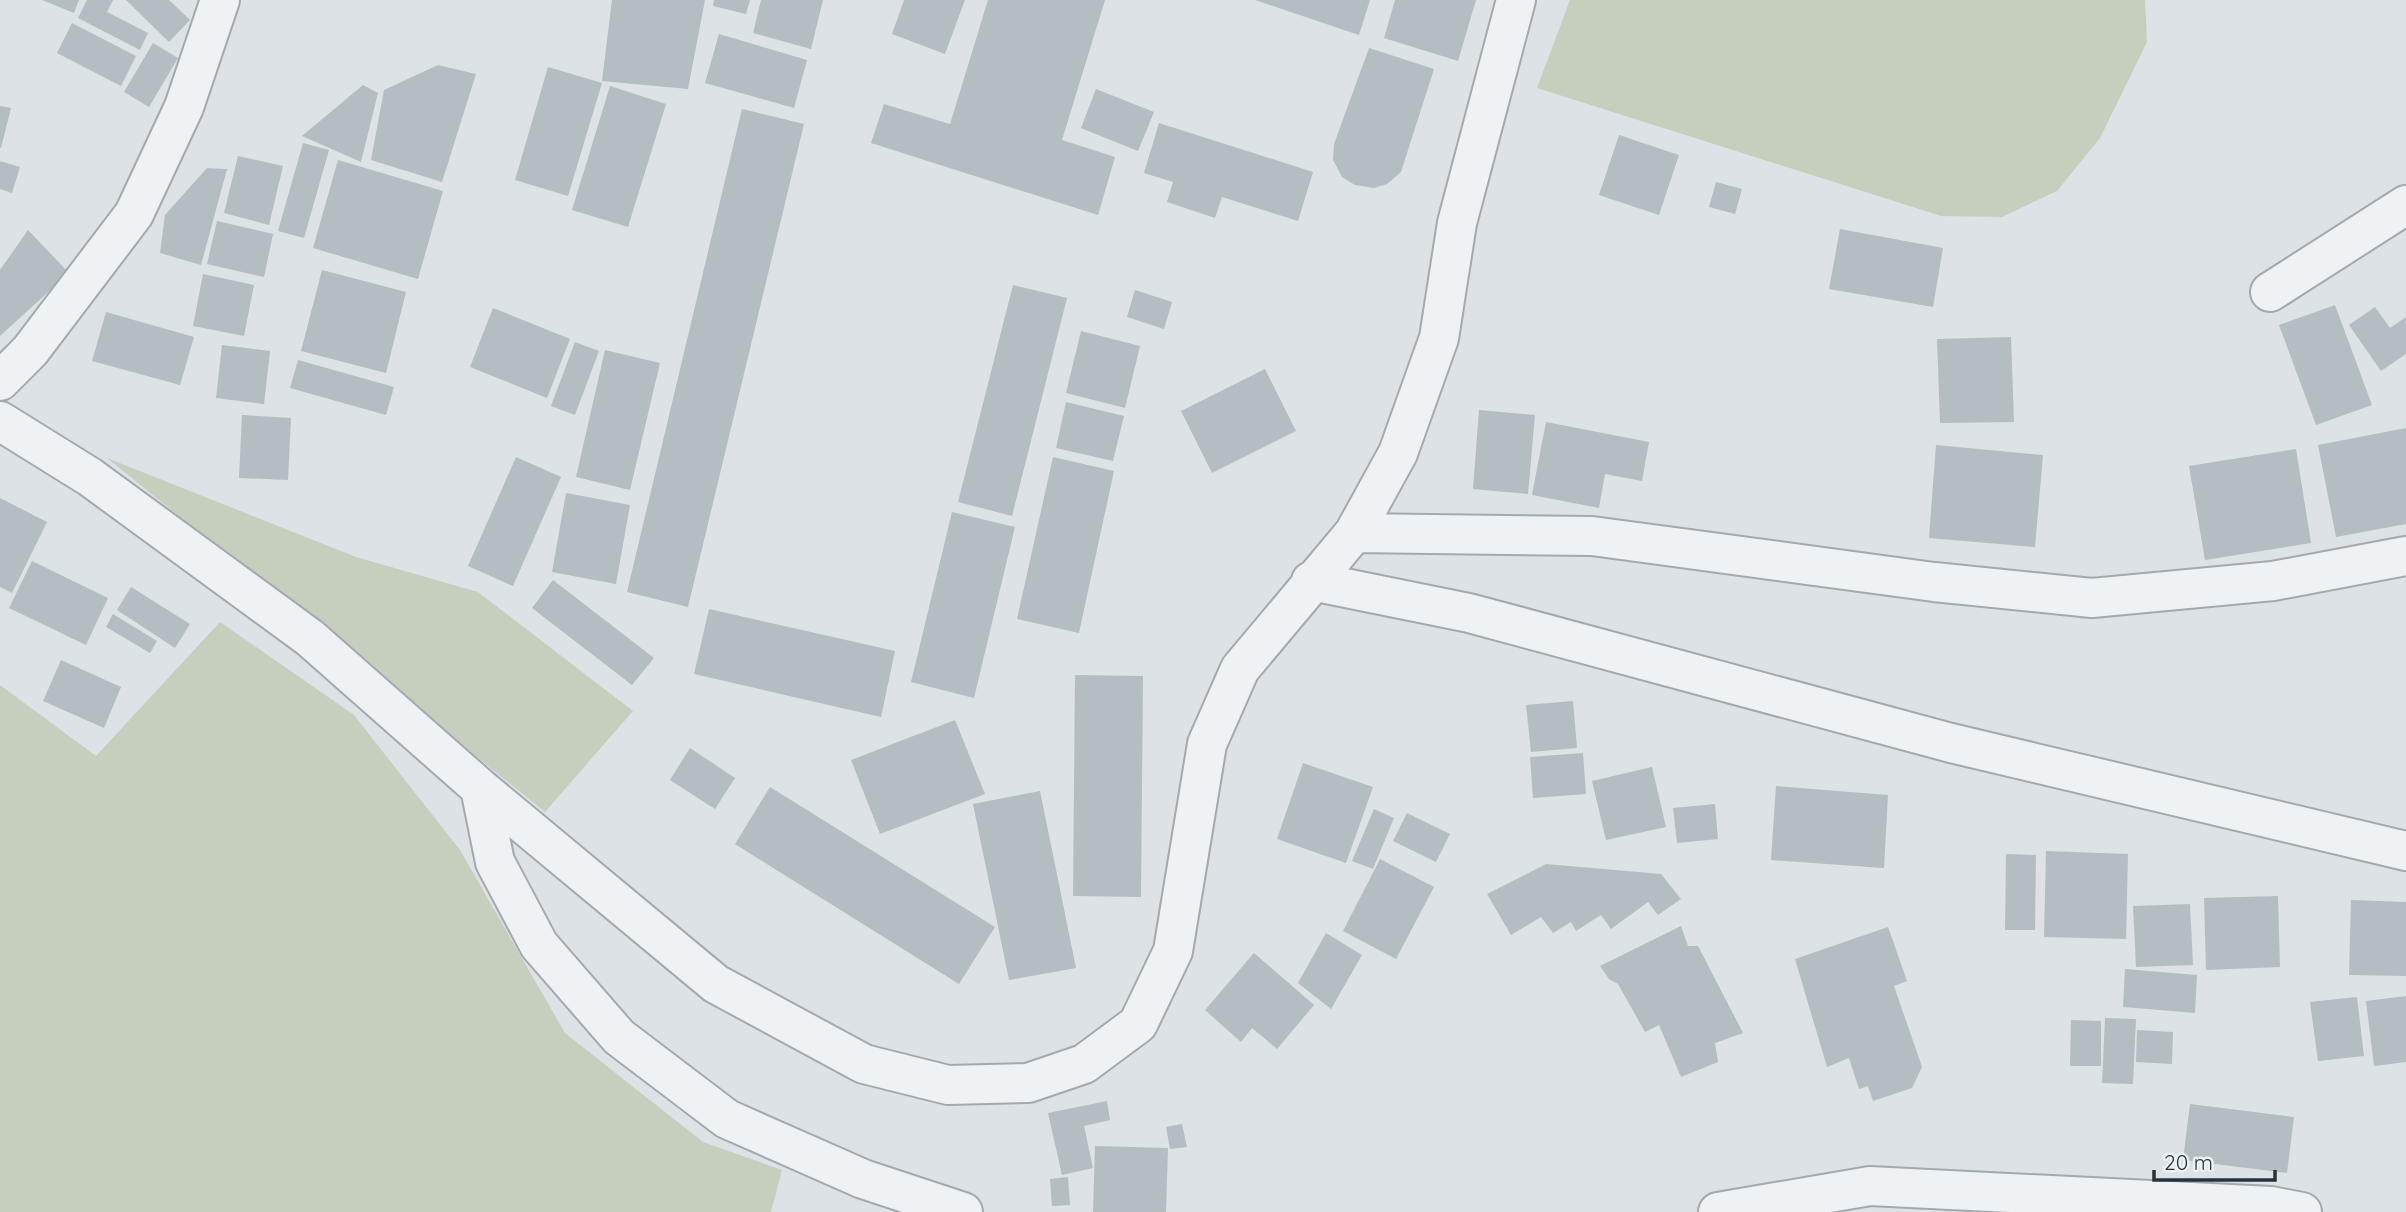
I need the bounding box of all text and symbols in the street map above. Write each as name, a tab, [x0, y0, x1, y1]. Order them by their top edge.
scale bar	[2154, 1138, 2275, 1182]
text: 20 m	[2164, 1149, 2213, 1175]

